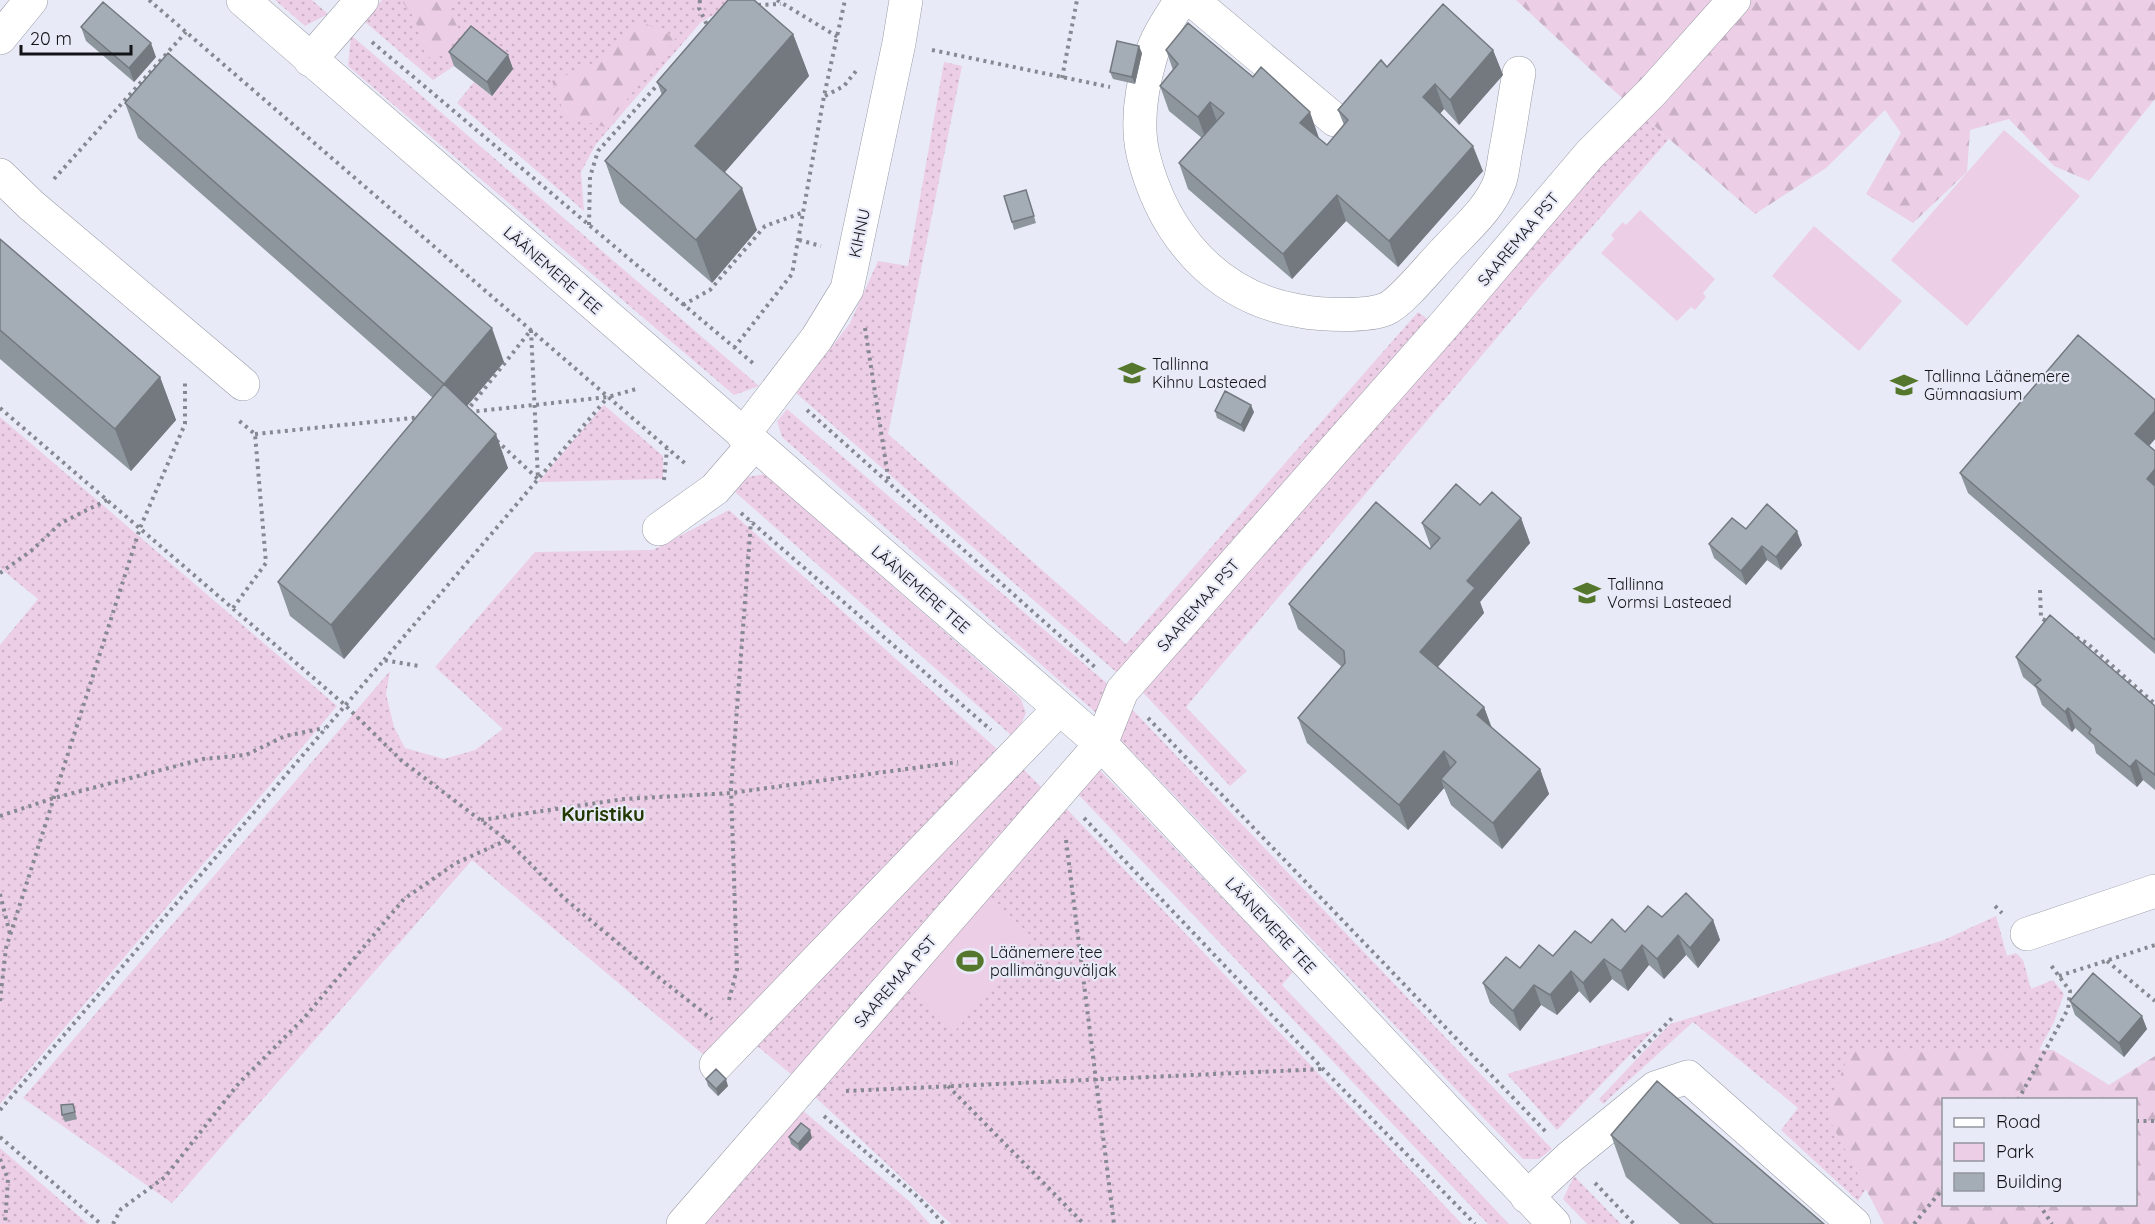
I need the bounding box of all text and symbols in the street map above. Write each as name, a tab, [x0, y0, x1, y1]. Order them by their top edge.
scale bar	[21, 18, 130, 56]
text: 20 m	[30, 27, 72, 50]
street label: SAAREMAA PST	[1473, 188, 1563, 290]
street label: KIHNU	[844, 207, 874, 259]
street label: LÄÄNEMERE TEE	[500, 222, 606, 318]
place label: Tallinna Kihnu Lasteaed	[1152, 354, 1267, 392]
school or university icon: Tallinna Kihnu Lasteaed	[1117, 358, 1147, 388]
place label: Tallinna Läänemere Gümnaasium	[1924, 366, 2070, 404]
school or university icon: Tallinna Läänemere Gümnaasium	[1889, 370, 1919, 400]
street label: LÄÄNEMERE TEE	[868, 541, 974, 637]
street label: SAAREMAA PST	[1152, 554, 1244, 655]
place label: Tallinna Vormsi Lasteaed	[1607, 574, 1732, 612]
school or university icon: Tallinna Vormsi Lasteaed	[1572, 578, 1602, 608]
district label: Kuristiku	[561, 801, 645, 826]
street label: LÄÄNEMERE TEE	[1221, 873, 1321, 977]
street label: SAAREMAA PST	[849, 930, 941, 1031]
place label: Läänemere tee pallimänguväljak	[990, 942, 1117, 980]
sports icon: Läänemere tee pallimänguväljak	[955, 946, 985, 976]
legend	[1942, 1098, 2137, 1206]
text: Road	[1996, 1110, 2041, 1133]
text: Park	[1996, 1140, 2034, 1163]
text: Building	[1996, 1170, 2062, 1193]

